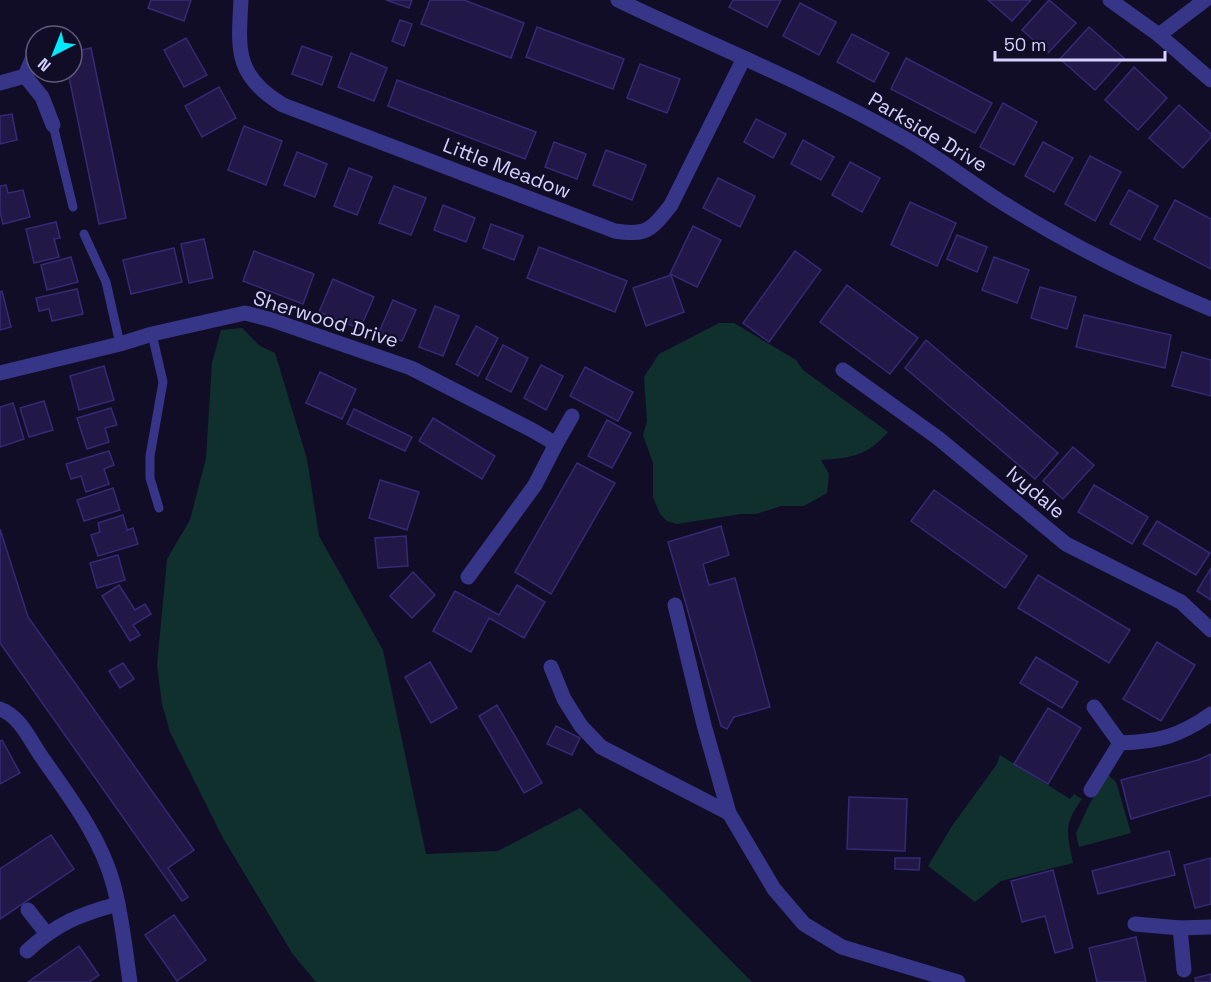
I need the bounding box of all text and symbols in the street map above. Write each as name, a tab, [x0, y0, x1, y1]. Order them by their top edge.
north arrow	[24, 24, 84, 84]
scale bar	[995, 24, 1164, 62]
text: 50 m	[1004, 33, 1046, 56]
text: N	[33, 53, 55, 76]
street label: Parkside Drive	[864, 86, 992, 178]
street label: Little Meadow	[439, 132, 575, 204]
street label: Sherwood Drive	[250, 285, 402, 353]
street label: Ivydale	[1001, 460, 1071, 524]

